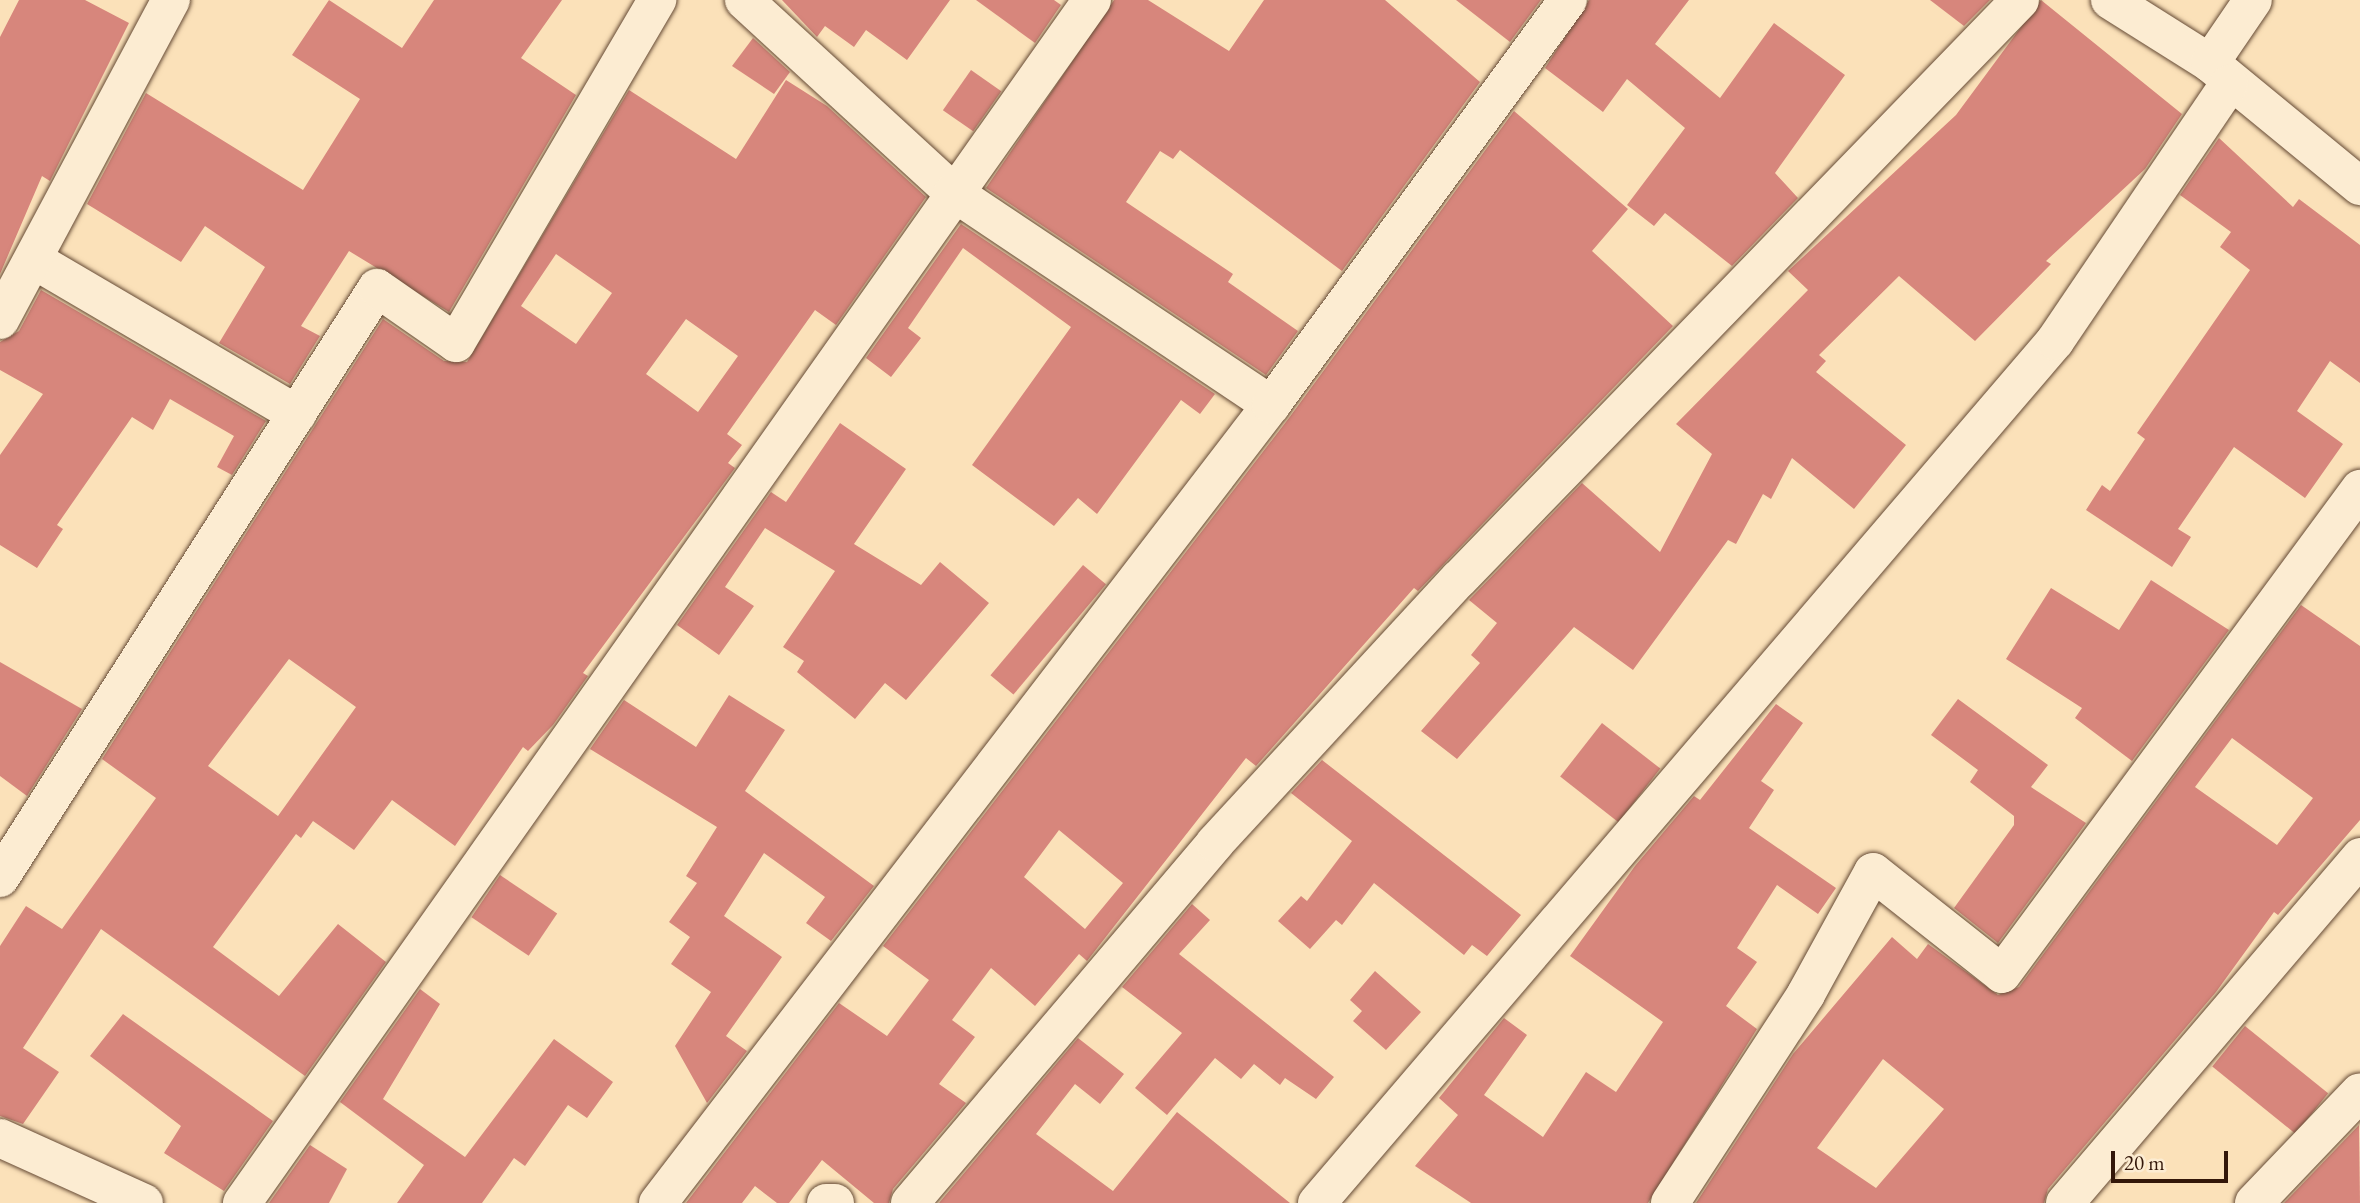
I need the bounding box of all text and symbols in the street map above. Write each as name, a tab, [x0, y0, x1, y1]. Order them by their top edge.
scale bar	[2115, 1136, 2232, 1180]
text: 20 m	[2124, 1149, 2165, 1176]

